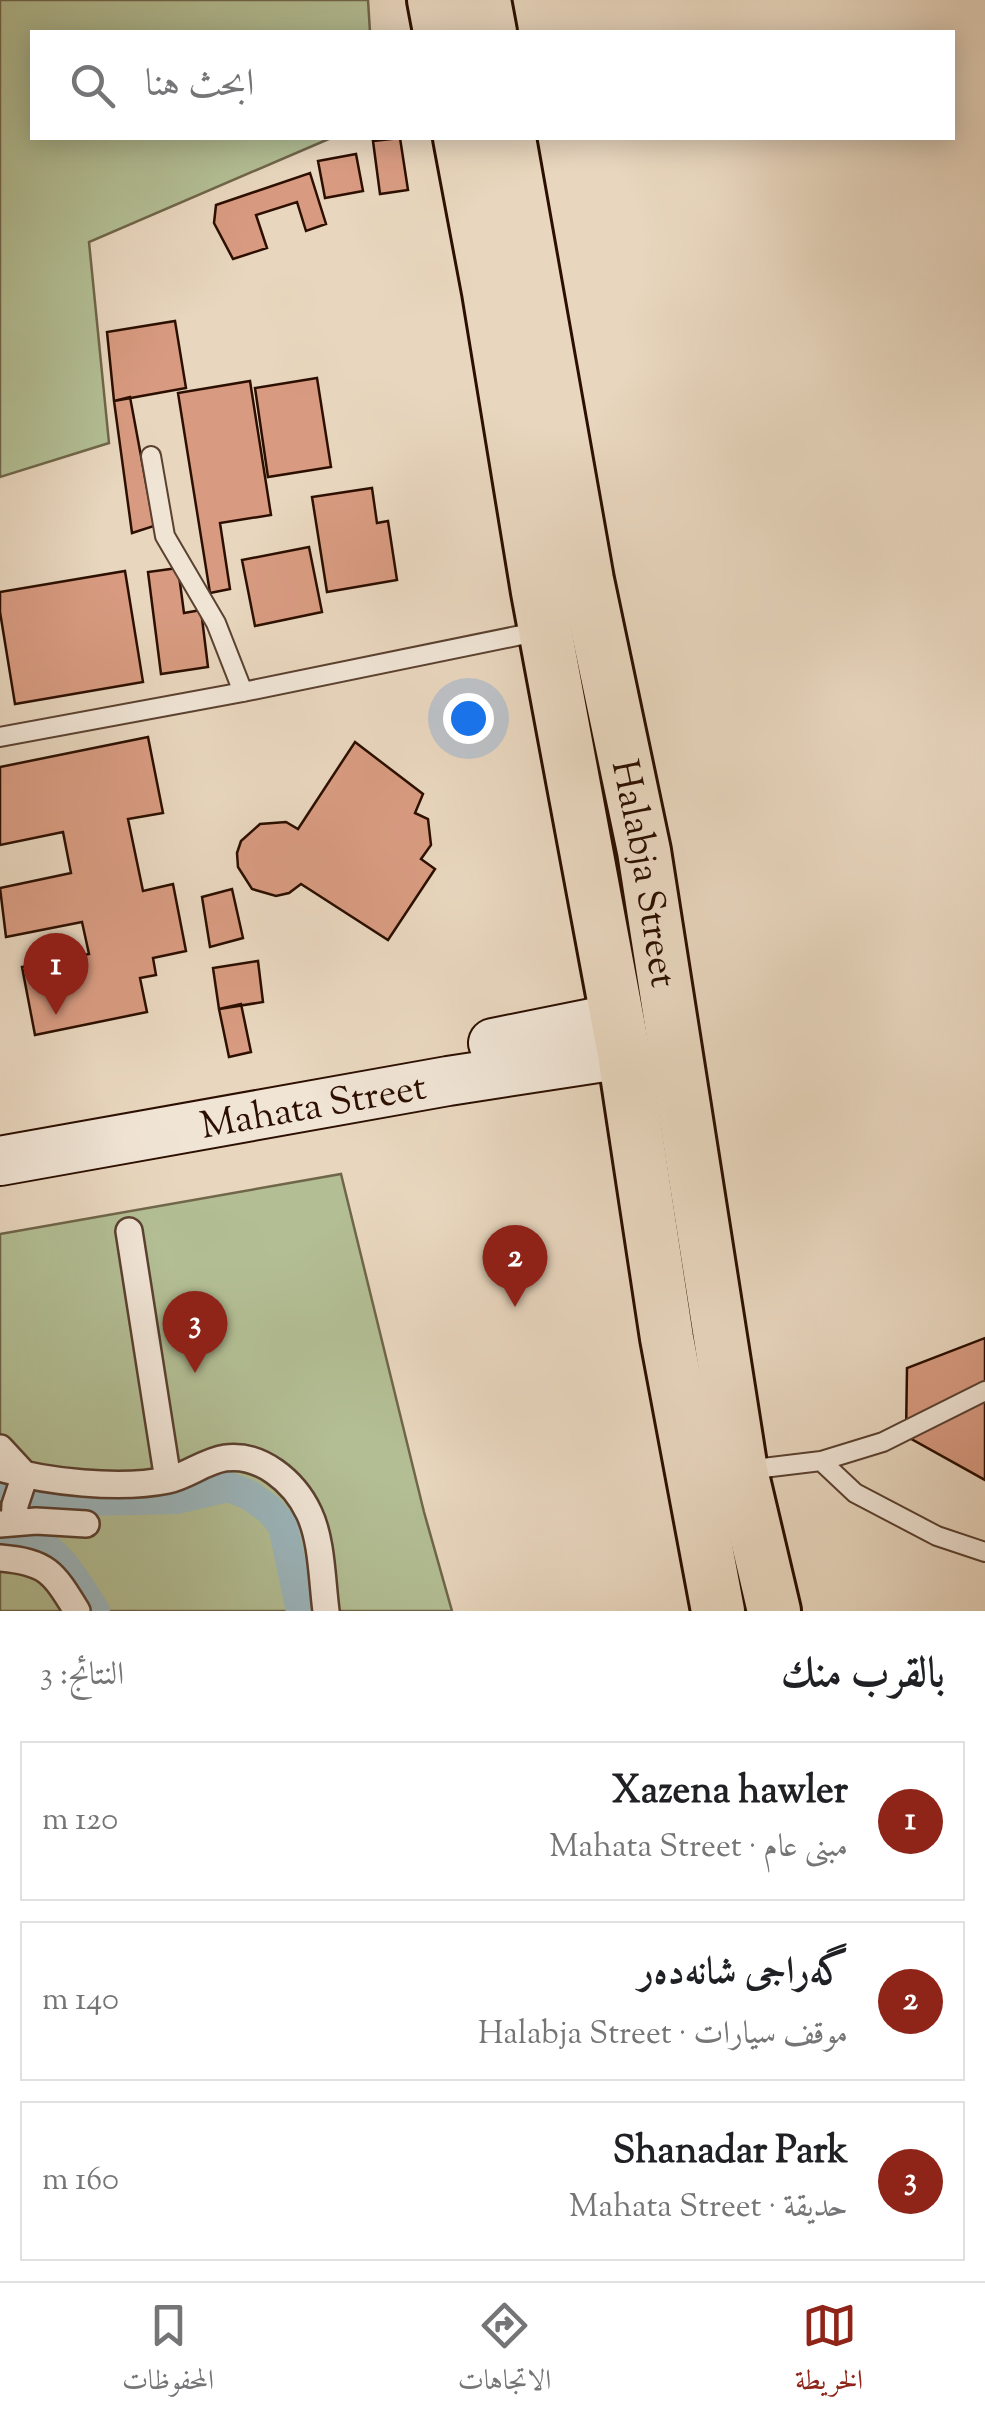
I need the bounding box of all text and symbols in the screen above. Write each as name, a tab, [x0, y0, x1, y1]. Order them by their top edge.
search box	[30, 30, 955, 140]
icon: search	[65, 58, 120, 113]
text: ابحث هنا	[145, 59, 254, 113]
your location	[443, 693, 494, 744]
street label: Halabja Street	[595, 755, 688, 992]
pin: 1	[23, 932, 88, 1015]
street label: Mahata Street	[196, 1062, 431, 1156]
pin: 2	[482, 1224, 548, 1307]
pin: 3	[162, 1290, 228, 1373]
text: بالقرب منك	[781, 1646, 945, 1706]
text: النتائج: 3	[40, 1653, 124, 1699]
text: Xazena hawler	[612, 1766, 848, 1820]
text: 120 m	[42, 1798, 118, 1844]
text: 1	[905, 1798, 916, 1844]
text: مبنى عام · Mahata Street	[549, 1825, 848, 1871]
text: گەراجی شانەدەر	[638, 1947, 848, 2001]
text: 140 m	[42, 1978, 119, 2024]
text: 2	[903, 1978, 918, 2024]
text: موقف سيارات · Halabja Street	[478, 2012, 848, 2058]
text: Shanadar Park	[613, 2126, 848, 2180]
text: 160 m	[42, 2158, 119, 2204]
text: 3	[904, 2158, 917, 2204]
text: حديقة · Mahata Street	[569, 2185, 848, 2231]
tab: المحفوظات	[122, 2298, 214, 2407]
tab: الاتجاهات	[458, 2298, 551, 2407]
tab: الخريطة	[795, 2298, 863, 2407]

